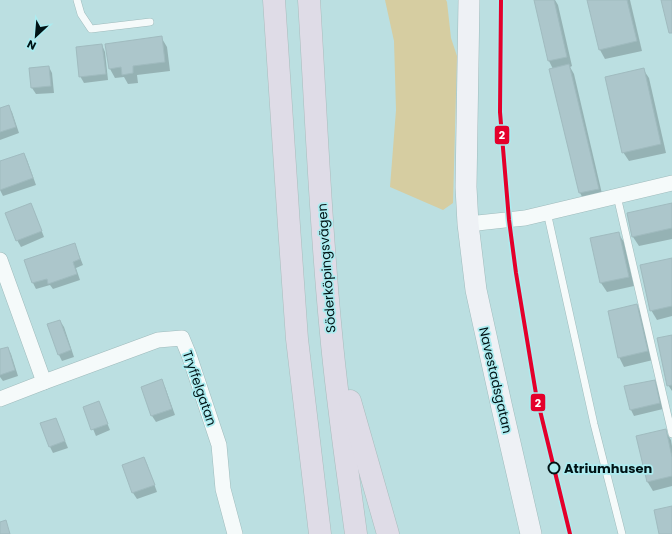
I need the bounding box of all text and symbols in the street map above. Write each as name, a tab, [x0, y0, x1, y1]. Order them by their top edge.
north arrow	[16, 16, 56, 56]
text: N	[24, 36, 39, 54]
line badge: 2	[494, 125, 510, 145]
text: 2	[499, 127, 505, 143]
street label: Söderköpingsvägen	[312, 203, 341, 333]
street label: Navestadsgatan	[474, 325, 517, 435]
street label: Tryffelgatan	[178, 348, 221, 428]
line badge: 2	[530, 393, 546, 412]
text: 2	[535, 395, 541, 411]
place label: Atriumhusen	[564, 459, 653, 478]
marker: Atriumhusen	[547, 461, 561, 475]

